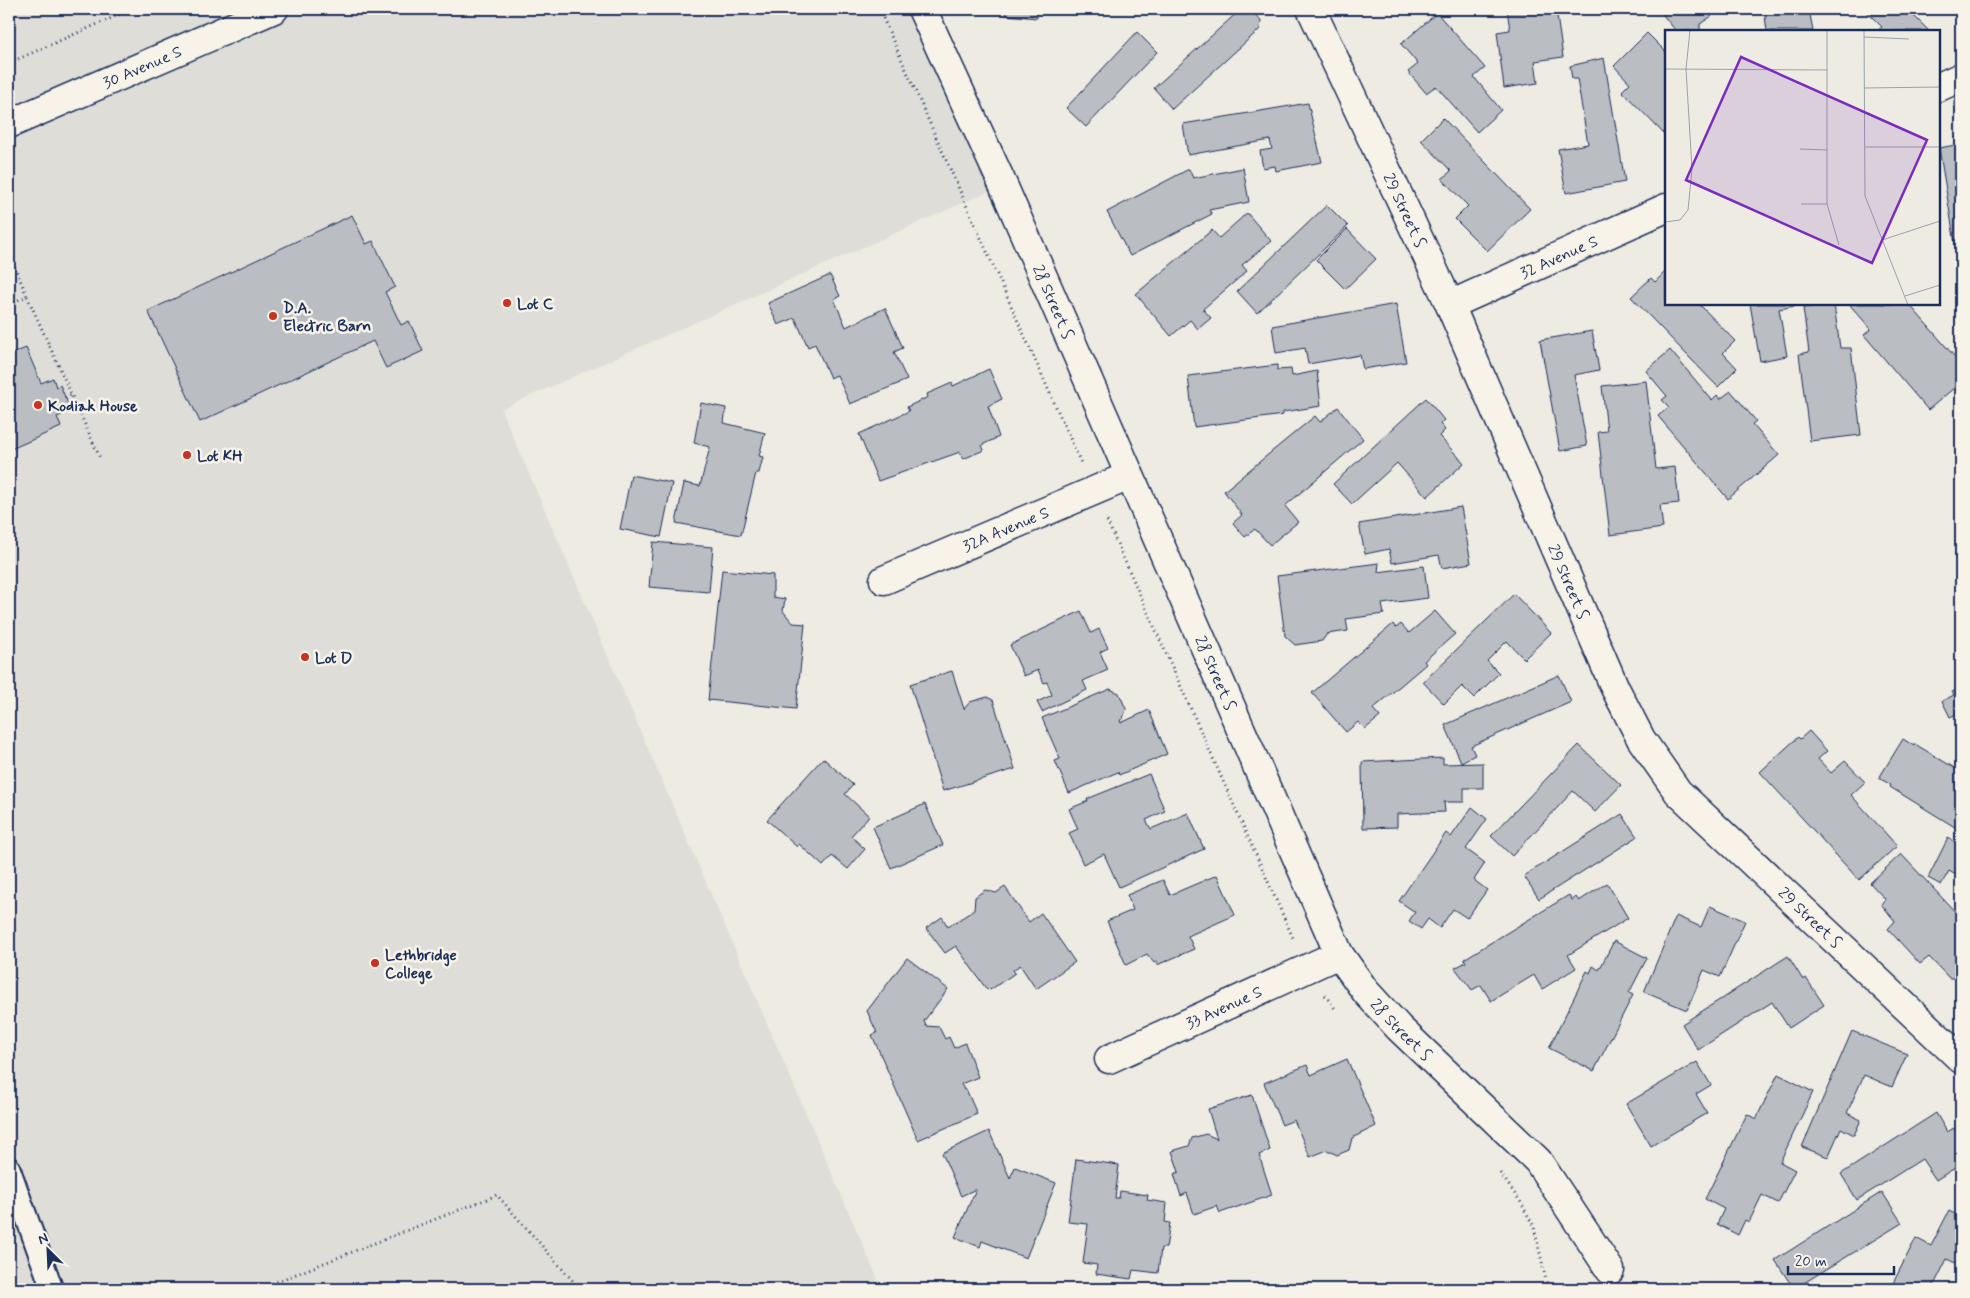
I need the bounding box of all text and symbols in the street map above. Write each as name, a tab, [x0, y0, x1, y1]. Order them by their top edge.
inset map	[1665, 30, 1940, 305]
street label: 30 Avenue S	[100, 41, 185, 94]
street label: 29 Street S	[1377, 170, 1431, 251]
street label: 32 Avenue S	[1517, 231, 1602, 284]
street label: 28 Street S	[1027, 262, 1078, 343]
place label: Lot C	[517, 294, 554, 315]
marker: Lot C	[501, 297, 513, 309]
place label: D.A. Electric Barn	[283, 298, 371, 337]
marker: D.A. Electric Barn	[267, 310, 279, 322]
place label: Kodiak House	[48, 396, 138, 417]
marker: Kodiak House	[32, 399, 44, 411]
place label: Lot KH	[197, 446, 243, 467]
marker: Lot KH	[181, 449, 193, 461]
street label: 32A Avenue S	[960, 502, 1053, 557]
street label: 29 Street S	[1542, 541, 1593, 623]
street label: 28 Street S	[1189, 633, 1240, 714]
place label: Lot D	[315, 648, 353, 669]
marker: Lot D	[299, 651, 311, 663]
street label: 29 Street S	[1773, 883, 1846, 953]
place label: Lethbridge College	[385, 945, 457, 985]
marker: Lethbridge College	[369, 957, 381, 969]
street label: 33 Avenue S	[1183, 981, 1266, 1035]
street label: 28 Street S	[1365, 995, 1436, 1066]
north arrow	[22, 1226, 72, 1276]
text: N	[35, 1229, 51, 1249]
scale bar	[1788, 1243, 1894, 1275]
text: 20 m	[1795, 1252, 1827, 1272]

